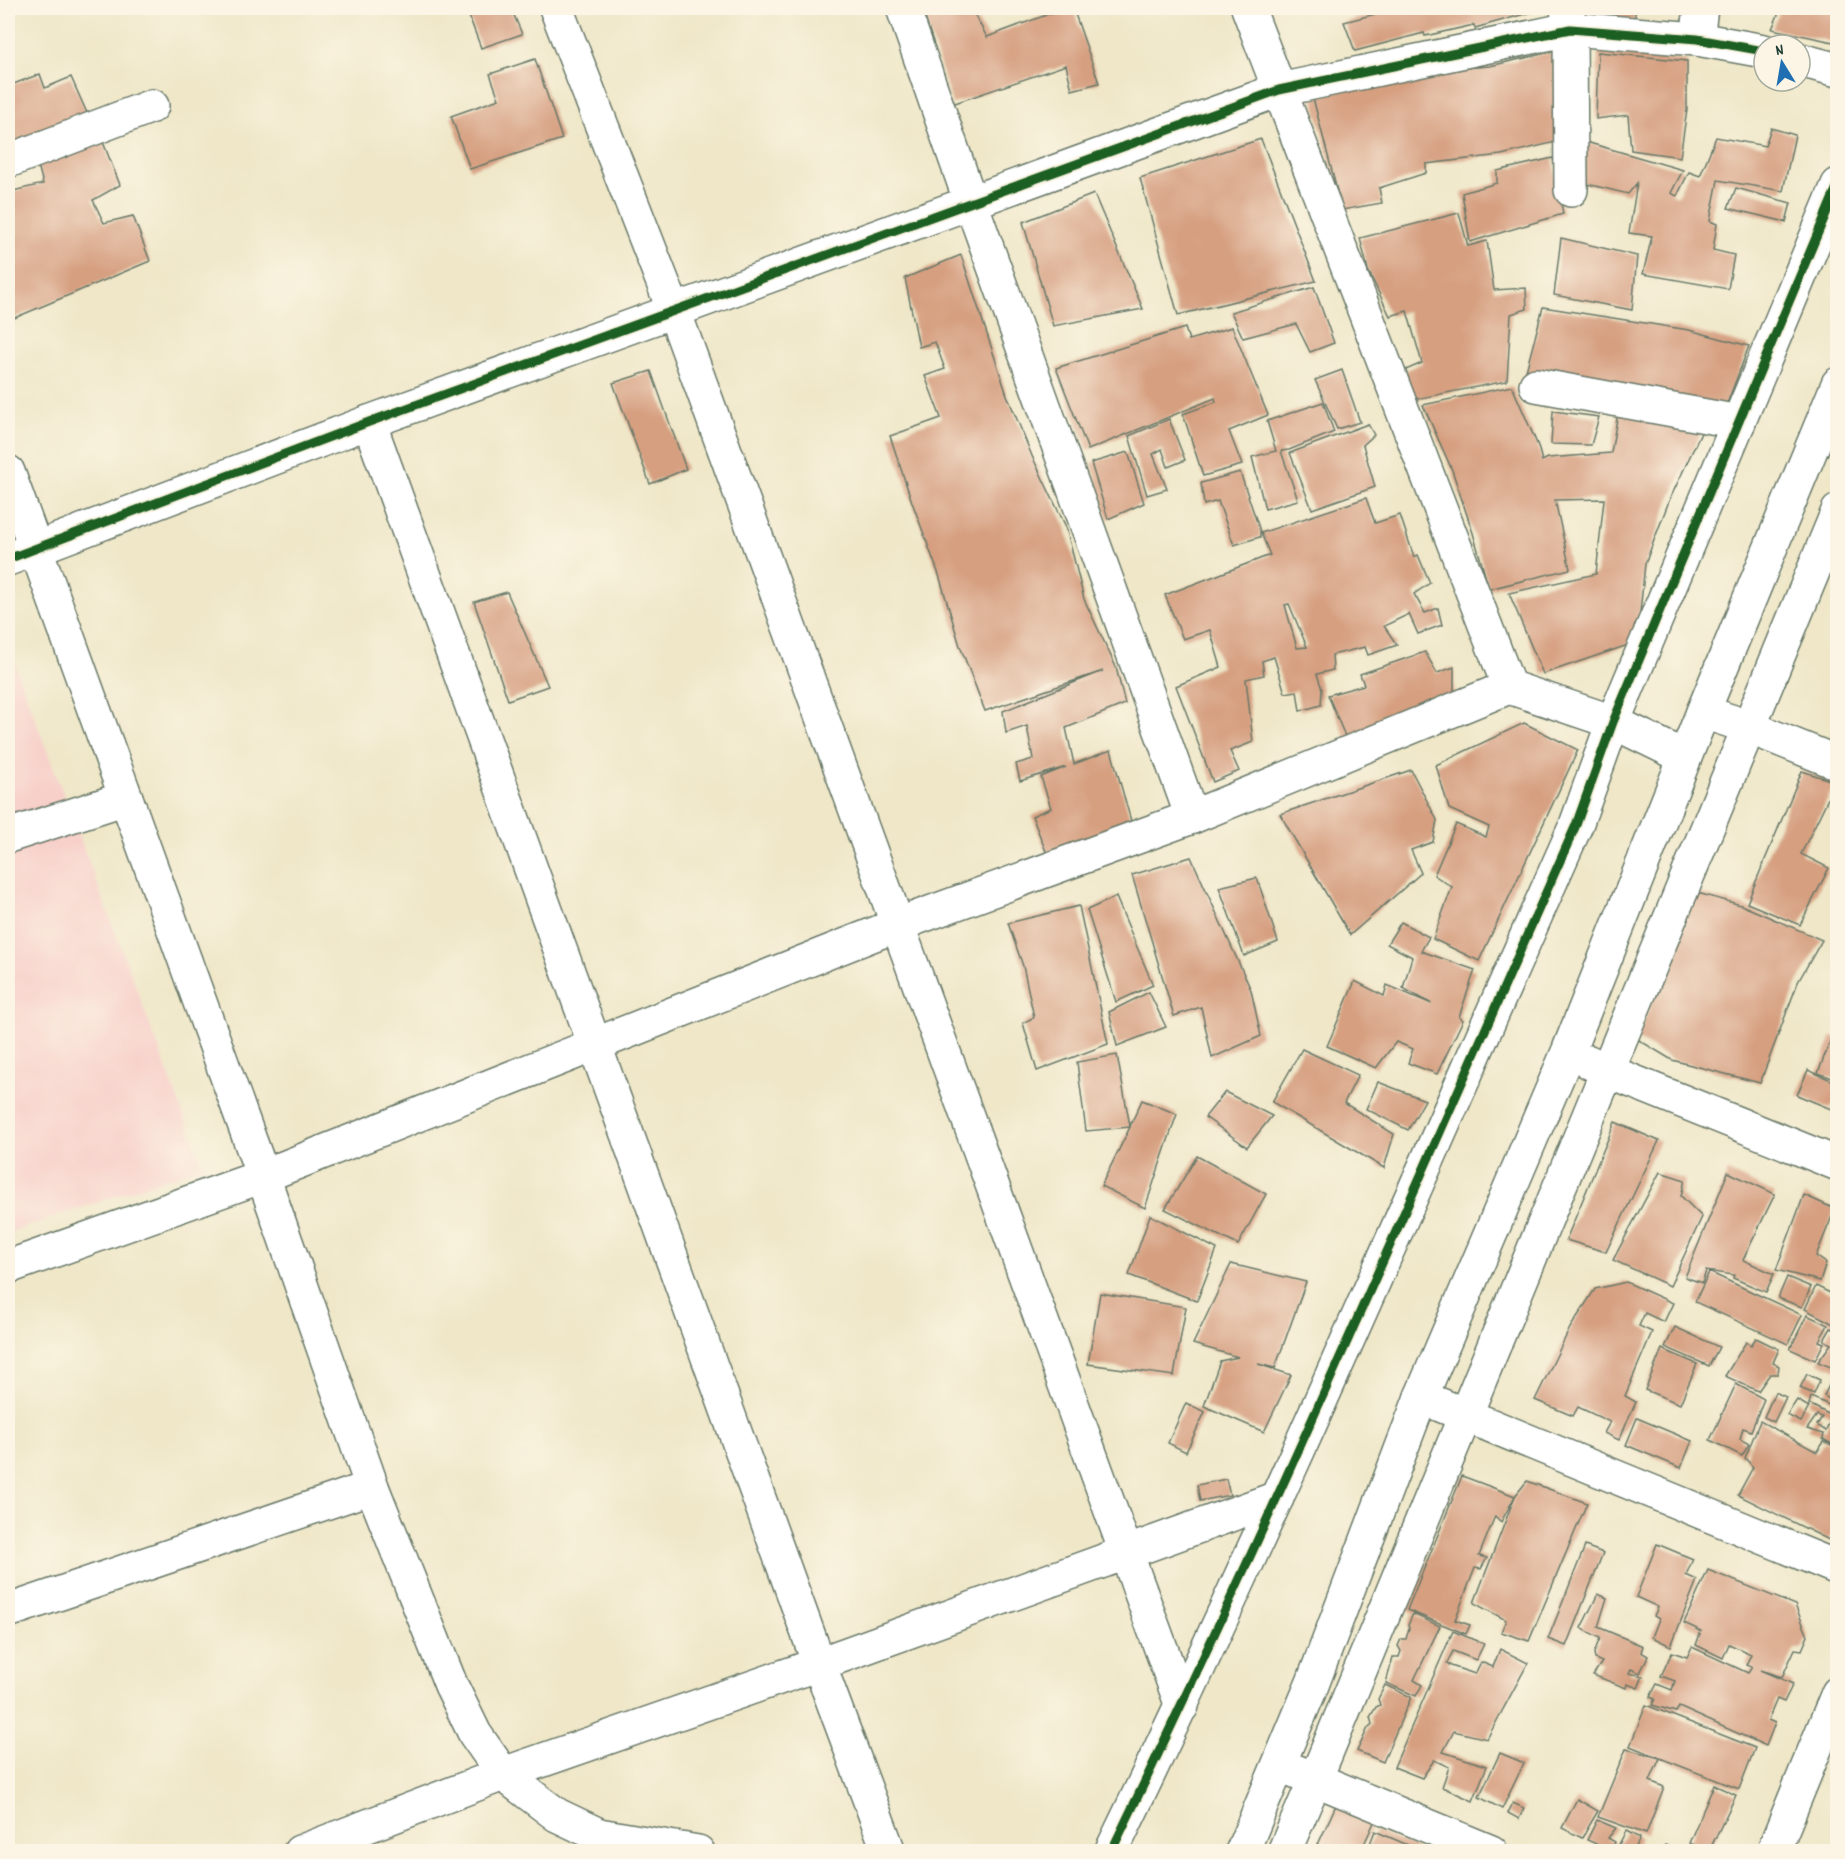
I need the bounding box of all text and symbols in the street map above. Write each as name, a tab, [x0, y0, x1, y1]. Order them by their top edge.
north arrow	[1752, 33, 1812, 93]
text: N	[1774, 39, 1786, 63]

